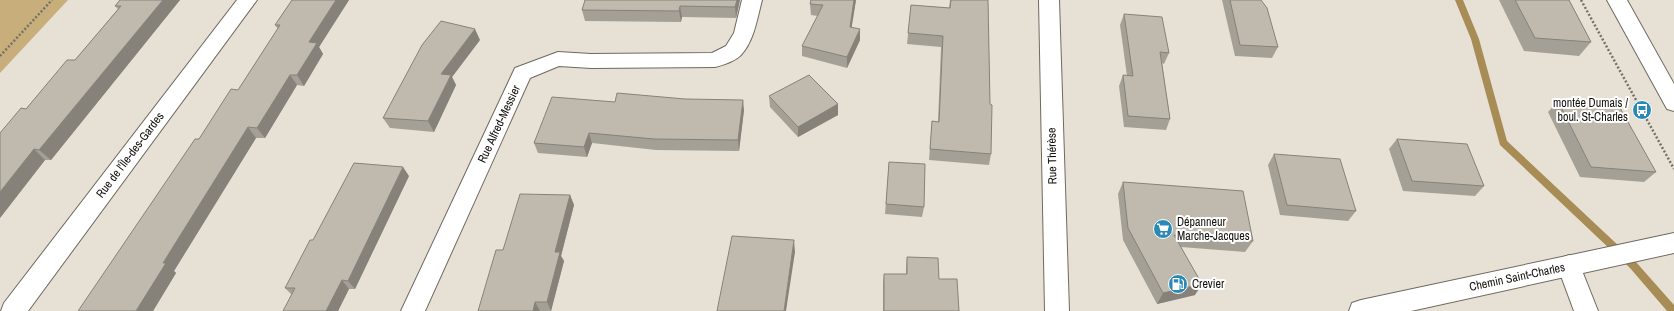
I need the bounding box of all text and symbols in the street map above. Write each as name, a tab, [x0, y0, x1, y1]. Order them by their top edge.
street label: Rue Alfred-Messier	[474, 82, 524, 166]
place label: montée Dumais / boul. St-Charles	[1553, 95, 1628, 125]
bus stop icon: montée Dumais / boul. St-Charles	[1631, 99, 1653, 121]
street label: Rue de l'Île-des-Gardes	[92, 109, 168, 201]
street label: Rue Thérèse	[1044, 128, 1060, 184]
place label: Dépanneur Marche-Jacques	[1177, 214, 1250, 244]
supermarket icon: Dépanneur Marche-Jacques	[1152, 218, 1174, 240]
street label: Chemin Saint-Charles	[1468, 259, 1566, 295]
fuel station icon: Crevier	[1167, 273, 1189, 295]
place label: Crevier	[1192, 276, 1225, 292]

